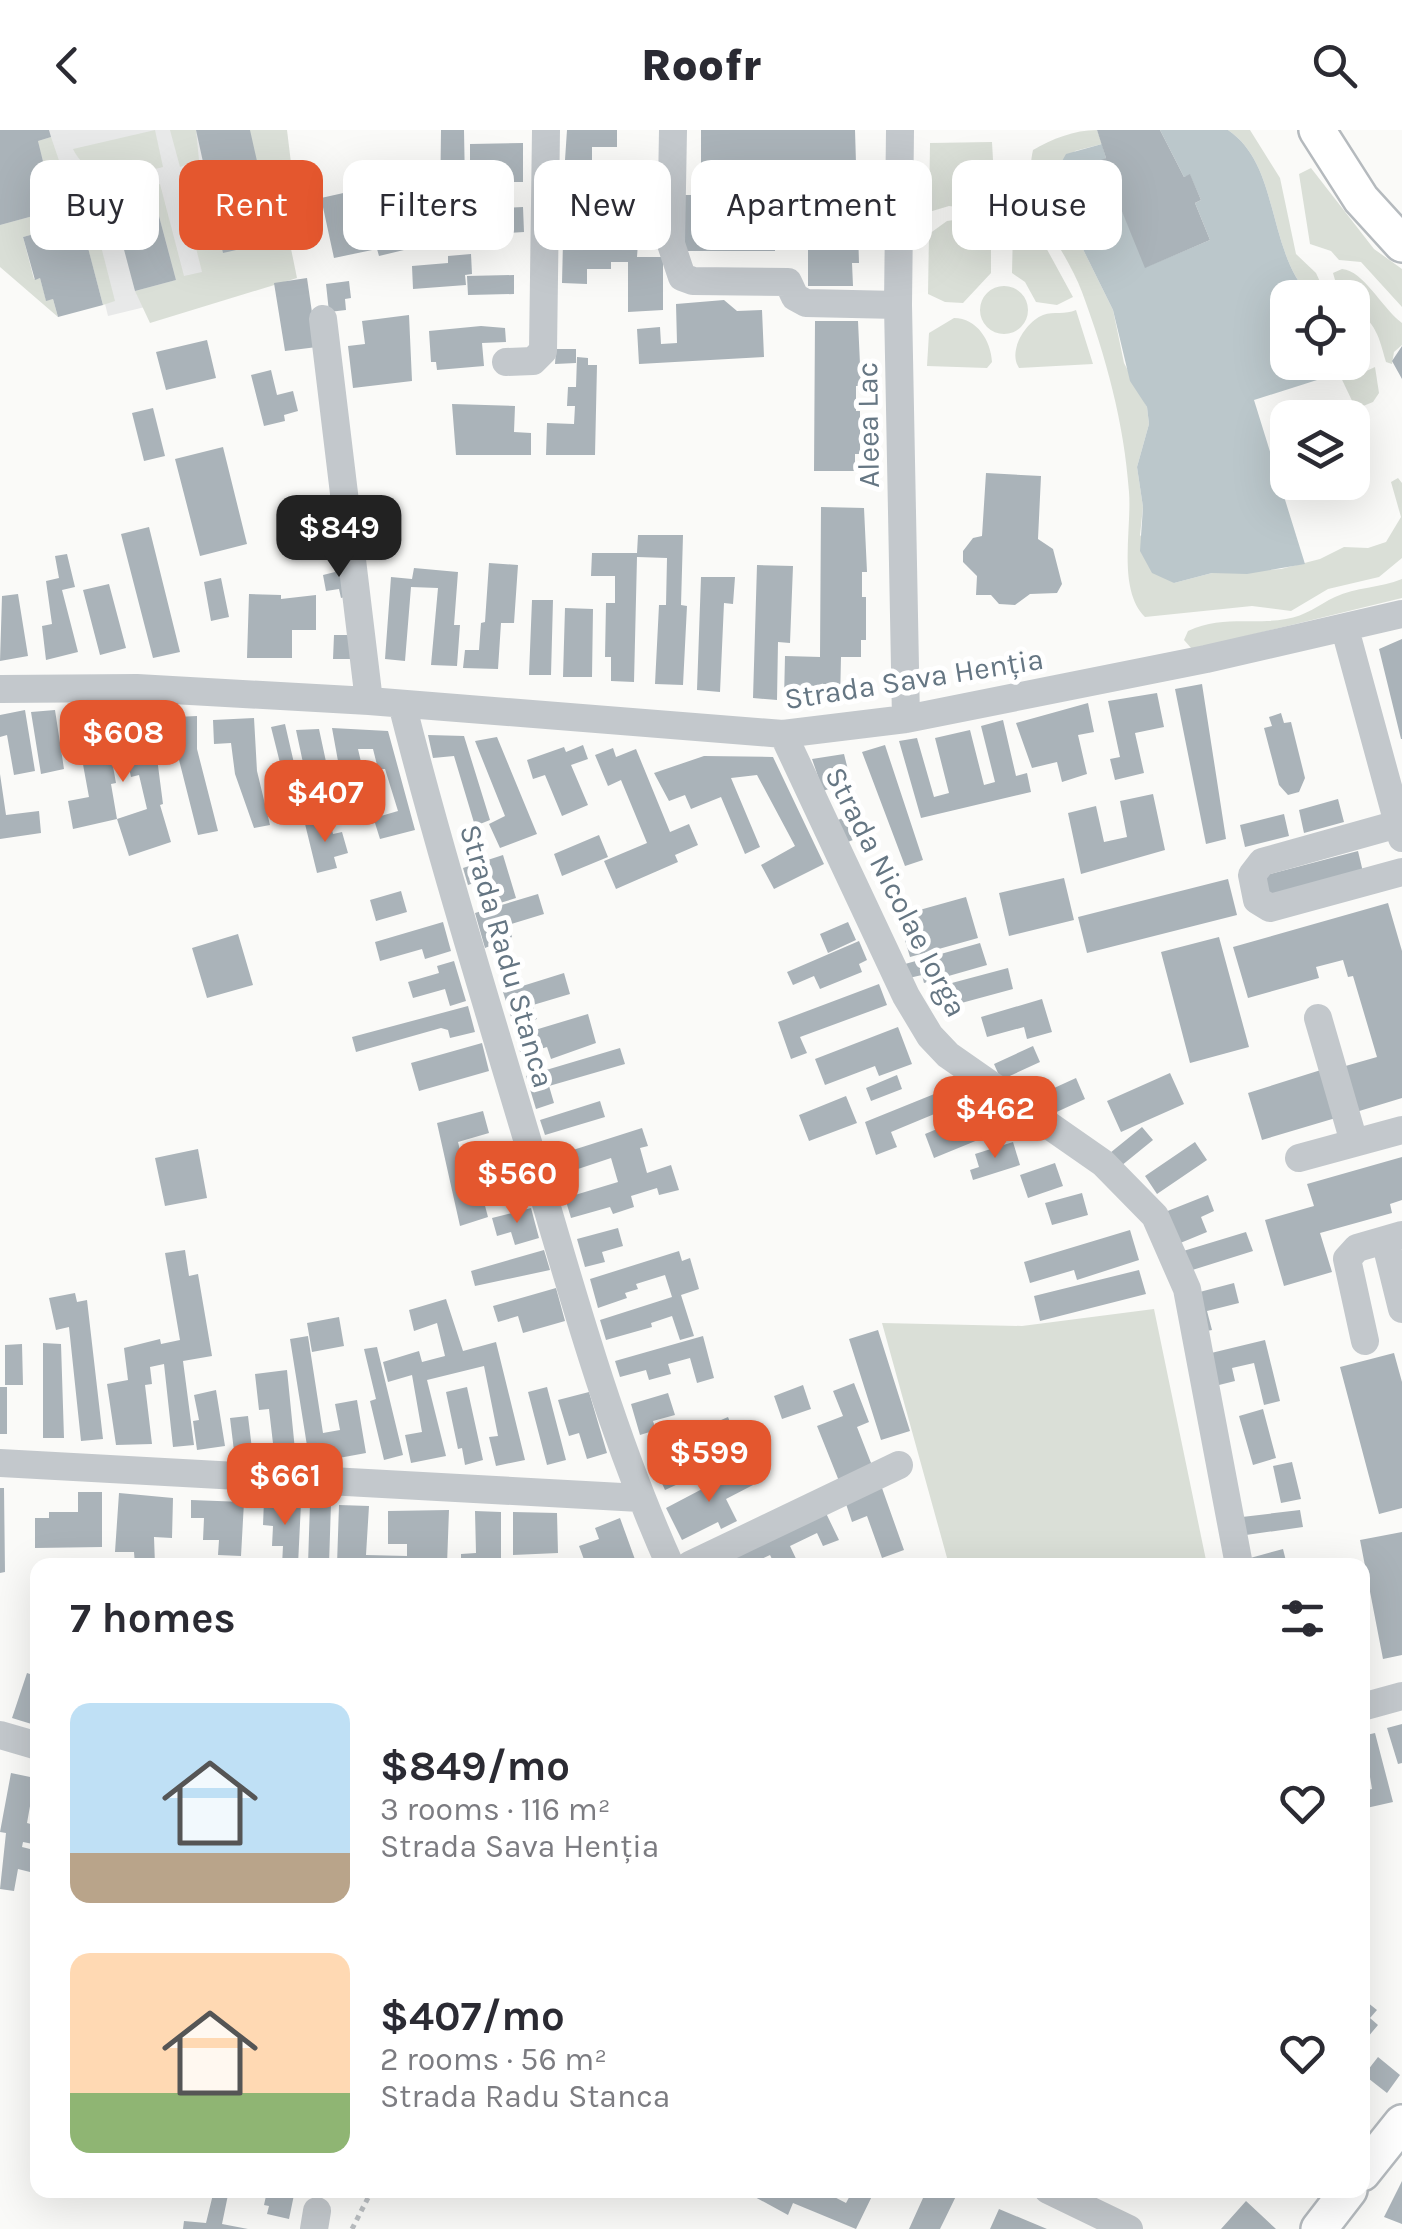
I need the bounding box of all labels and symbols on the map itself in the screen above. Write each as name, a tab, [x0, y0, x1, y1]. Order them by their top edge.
street label: Aleea Lac	[849, 362, 887, 488]
pin: $849	[280, 495, 398, 580]
street label: Strada Sava Henția	[782, 641, 1046, 717]
pin: $608	[64, 700, 182, 785]
pin: $407	[266, 760, 384, 845]
street label: Strada Nicolae Iorga	[817, 761, 975, 1023]
street label: Strada Radu Stanca	[452, 820, 562, 1092]
pin: $462	[936, 1076, 1054, 1161]
pin: $560	[458, 1141, 576, 1226]
pin: $599	[650, 1420, 768, 1505]
pin: $661	[226, 1443, 344, 1528]

